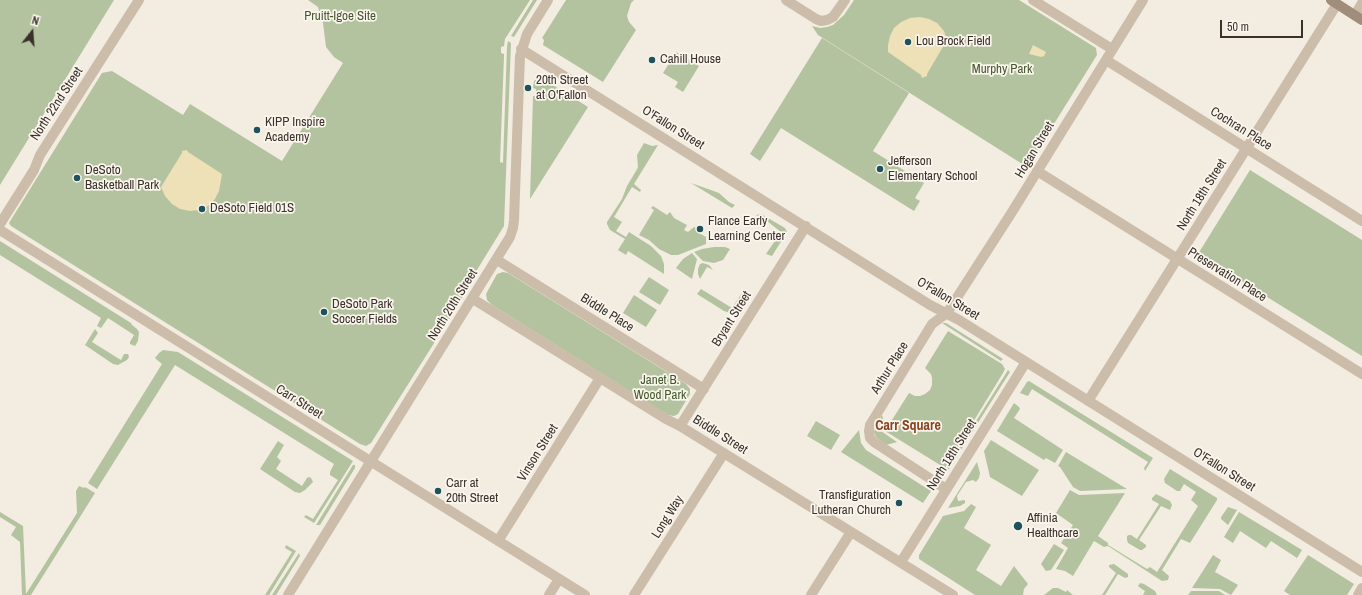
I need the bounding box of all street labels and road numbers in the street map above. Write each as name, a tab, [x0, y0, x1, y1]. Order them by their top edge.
street label: North 22nd Street	[28, 64, 86, 144]
street label: O'Fallon Street	[639, 103, 707, 153]
street label: Cochran Place	[1207, 104, 1275, 154]
street label: Hogan Street	[1012, 119, 1058, 181]
street label: North 18th Street	[1174, 156, 1230, 234]
street label: Preservation Place	[1185, 245, 1269, 305]
street label: North 20th Street	[425, 266, 481, 344]
street label: O'Fallon Street	[914, 274, 982, 324]
street label: Bryant Street	[709, 288, 755, 350]
street label: Biddle Place	[577, 291, 637, 335]
street label: Arthur Place	[868, 339, 912, 397]
street label: Carr Street	[273, 382, 325, 422]
street label: Biddle Street	[690, 412, 750, 458]
street label: North 18th Street	[924, 416, 980, 494]
street label: Vinson Street	[514, 422, 562, 484]
street label: O'Fallon Street	[1190, 445, 1258, 495]
street label: Long Way	[649, 493, 687, 541]

